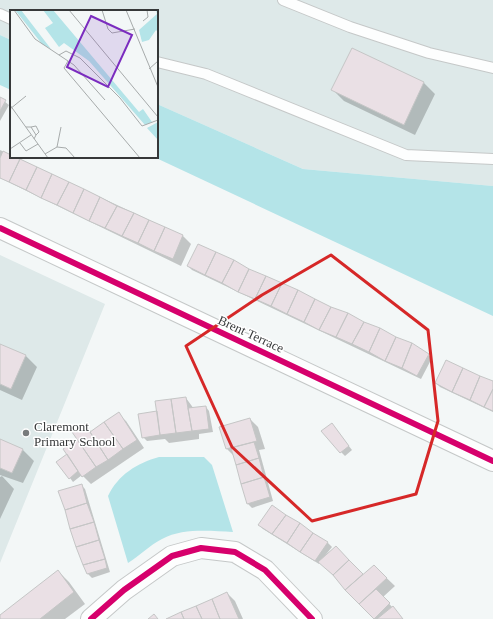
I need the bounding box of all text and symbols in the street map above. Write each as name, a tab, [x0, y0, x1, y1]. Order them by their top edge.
inset map	[10, 10, 158, 158]
street label: Brent Terrace	[216, 312, 286, 356]
place label: Claremont Primary School	[34, 419, 116, 449]
marker: Claremont Primary School	[21, 428, 31, 438]

